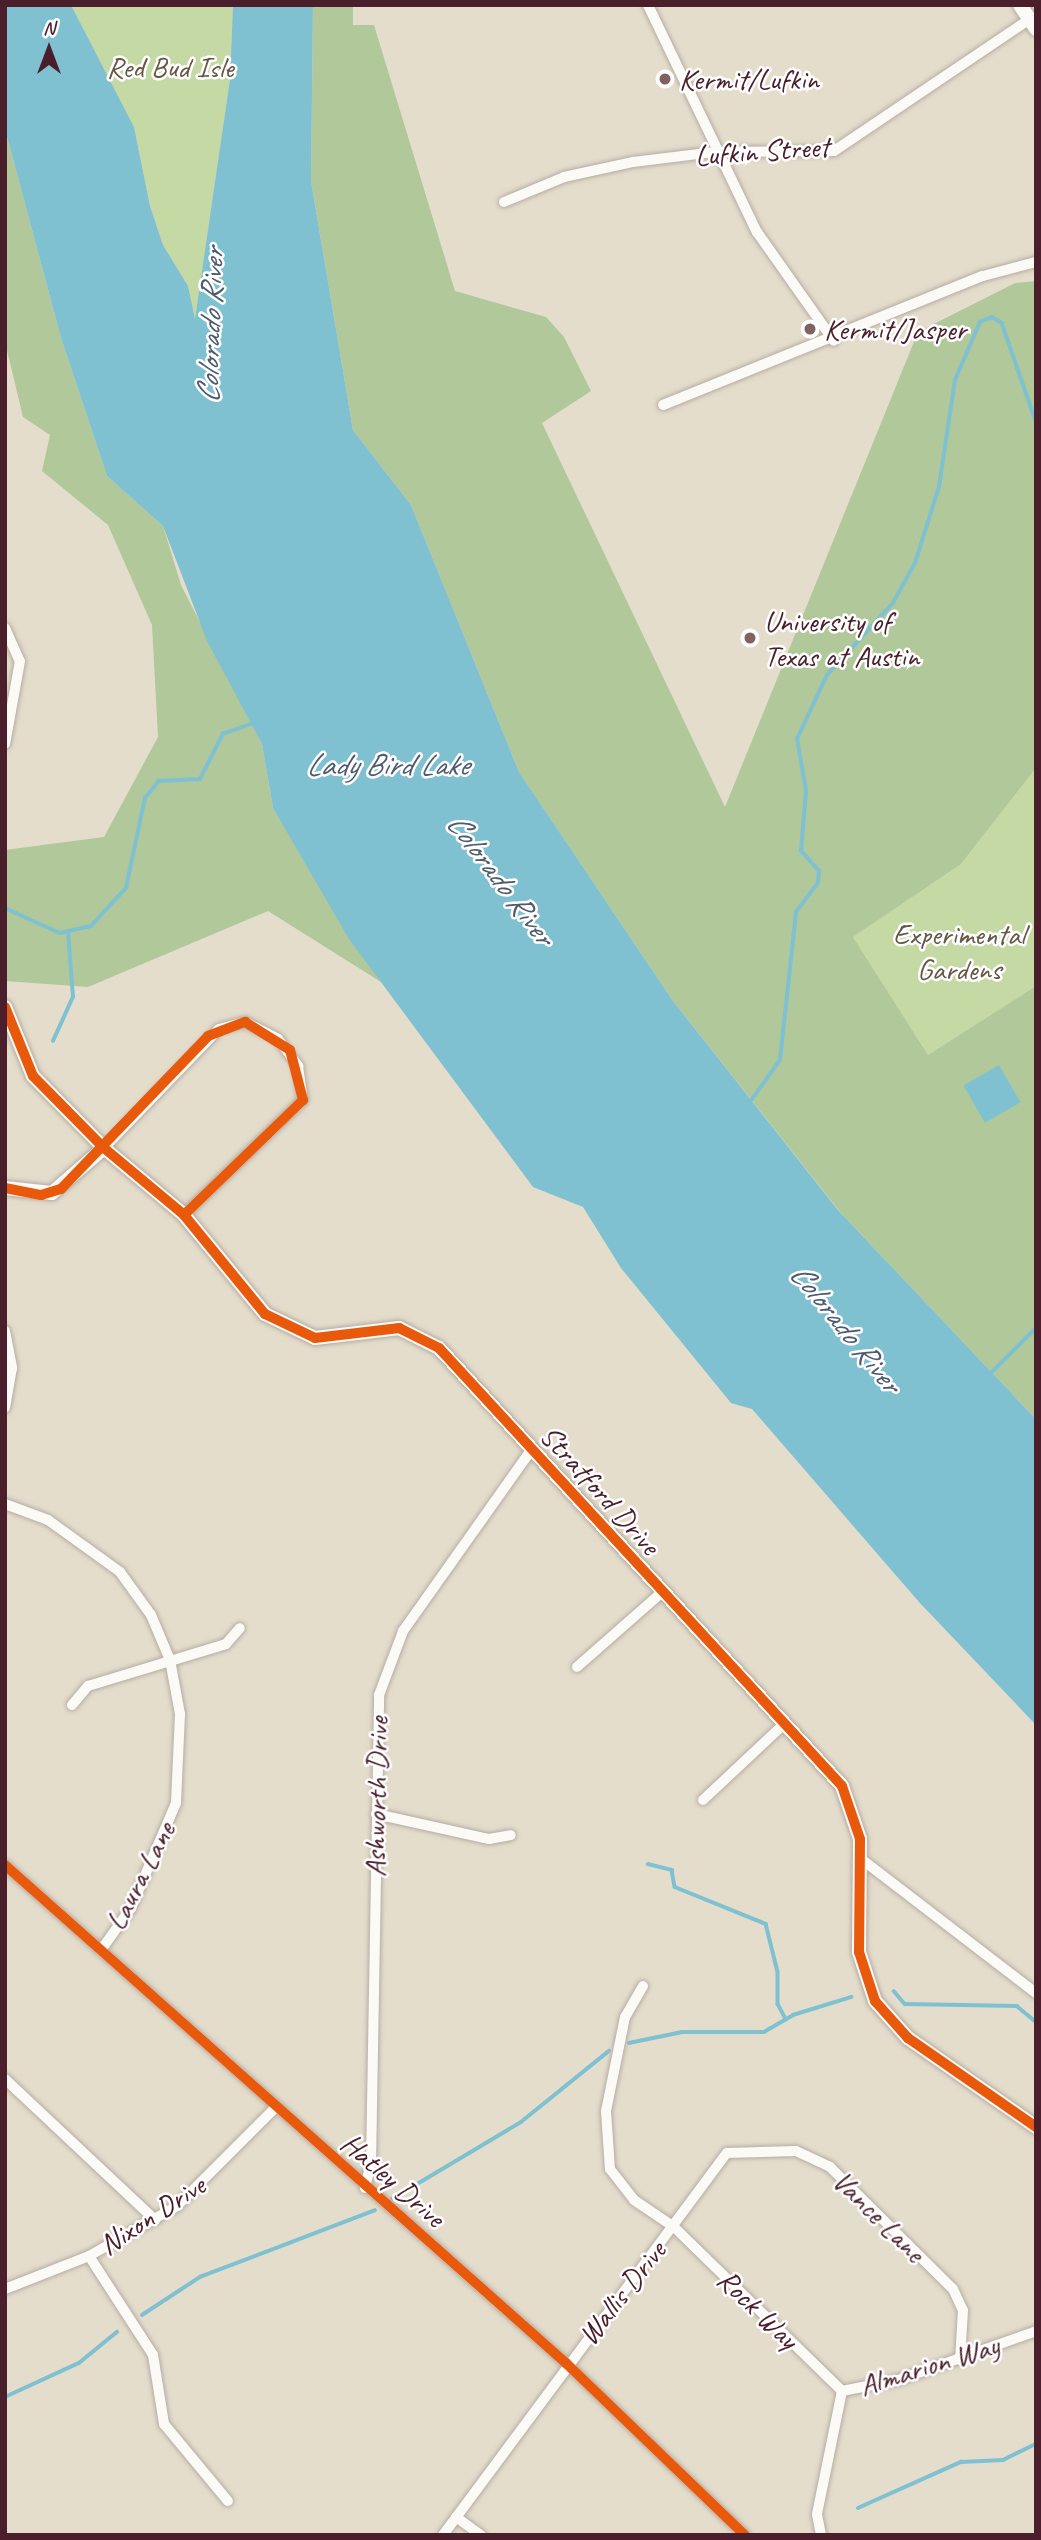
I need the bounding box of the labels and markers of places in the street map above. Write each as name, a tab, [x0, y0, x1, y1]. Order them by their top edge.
place label: Kermit/Lufkin	[679, 61, 819, 97]
marker: Kermit/Lufkin	[657, 71, 673, 87]
place label: Kermit/Jasper	[824, 311, 966, 347]
marker: Kermit/Jasper	[802, 321, 818, 337]
place label: University of Texas at Austin	[764, 603, 920, 674]
marker: University of Texas at Austin	[742, 630, 758, 646]

